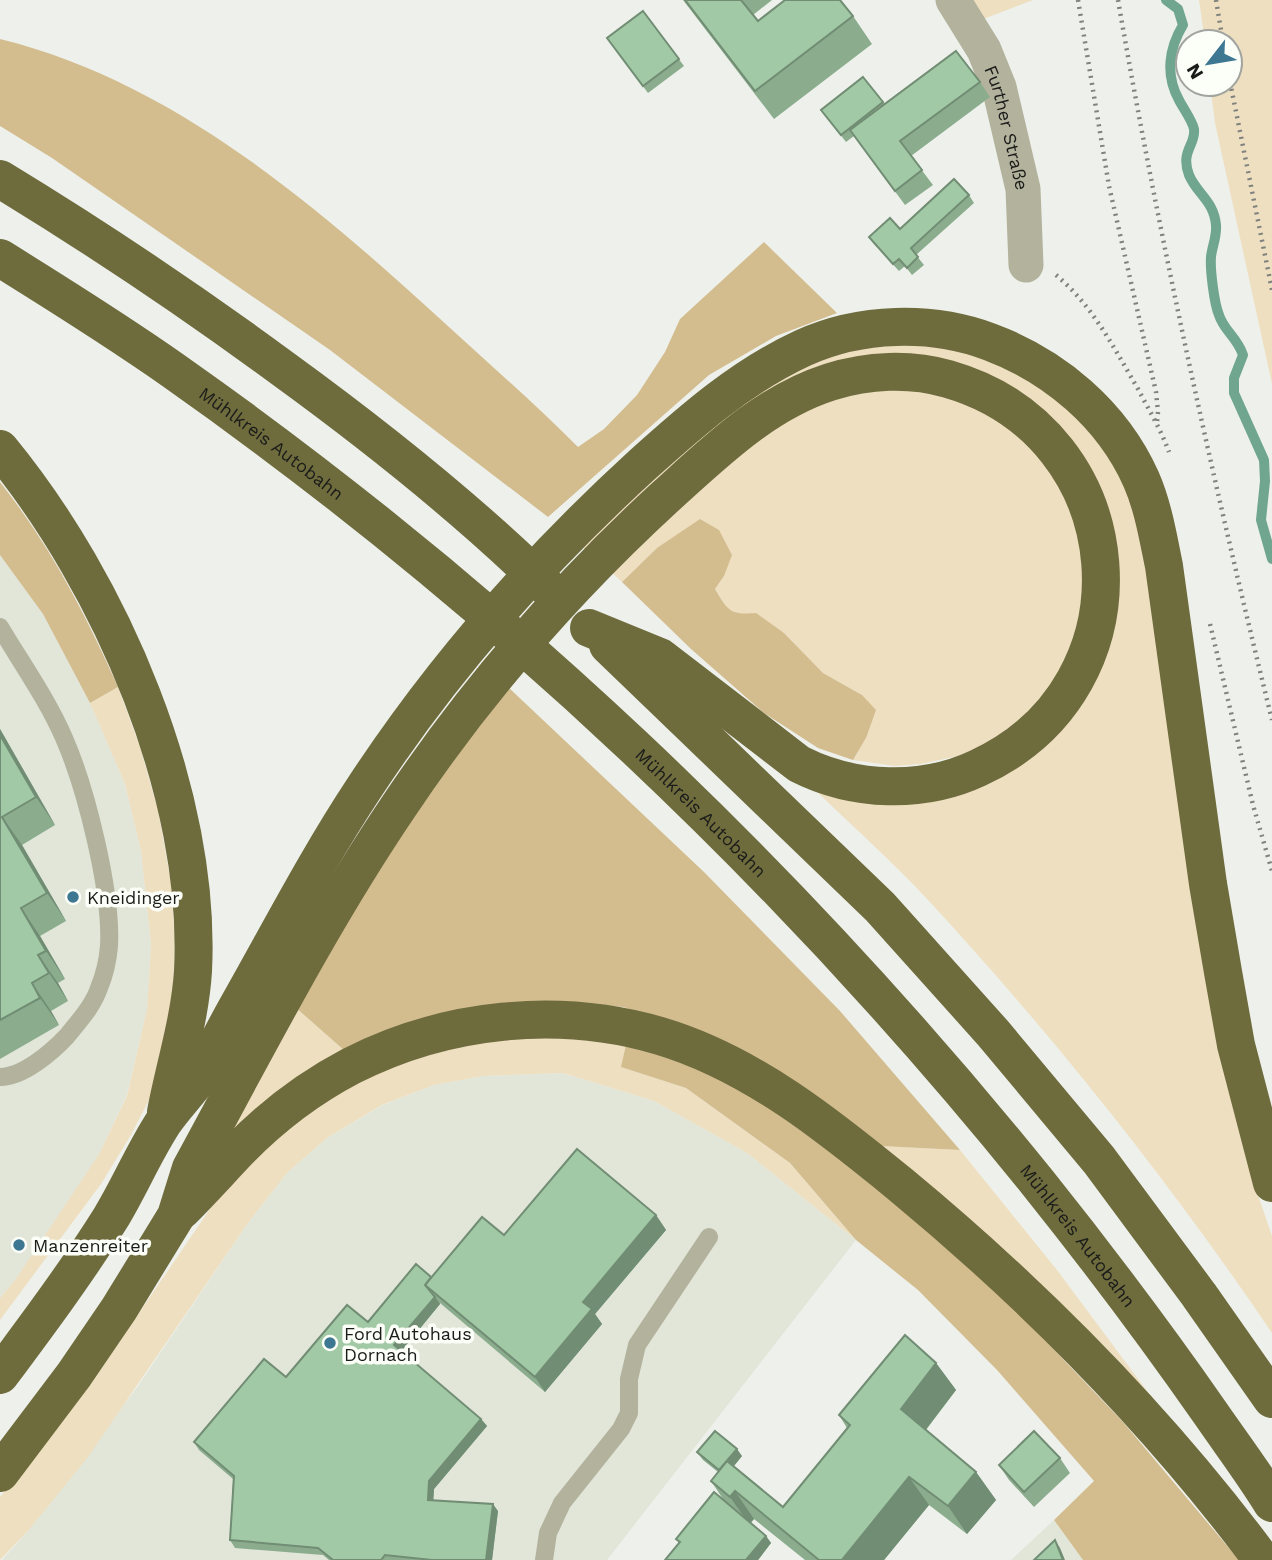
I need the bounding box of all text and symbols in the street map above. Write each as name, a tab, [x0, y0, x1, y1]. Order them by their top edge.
north arrow	[1174, 28, 1244, 98]
text: N	[1181, 60, 1208, 83]
street label: Further Straße	[981, 62, 1033, 192]
street label: Mühlkreis Autobahn	[195, 382, 348, 504]
street label: Mühlkreis Autobahn	[632, 743, 771, 881]
place label: Kneidinger	[87, 887, 180, 908]
marker: Kneidinger	[65, 889, 81, 905]
street label: Mühlkreis Autobahn	[1016, 1160, 1140, 1311]
place label: Manzenreiter	[33, 1235, 148, 1256]
marker: Manzenreiter	[11, 1237, 27, 1253]
place label: Ford Autohaus Dornach	[344, 1323, 472, 1365]
marker: Ford Autohaus Dornach	[322, 1335, 338, 1351]

